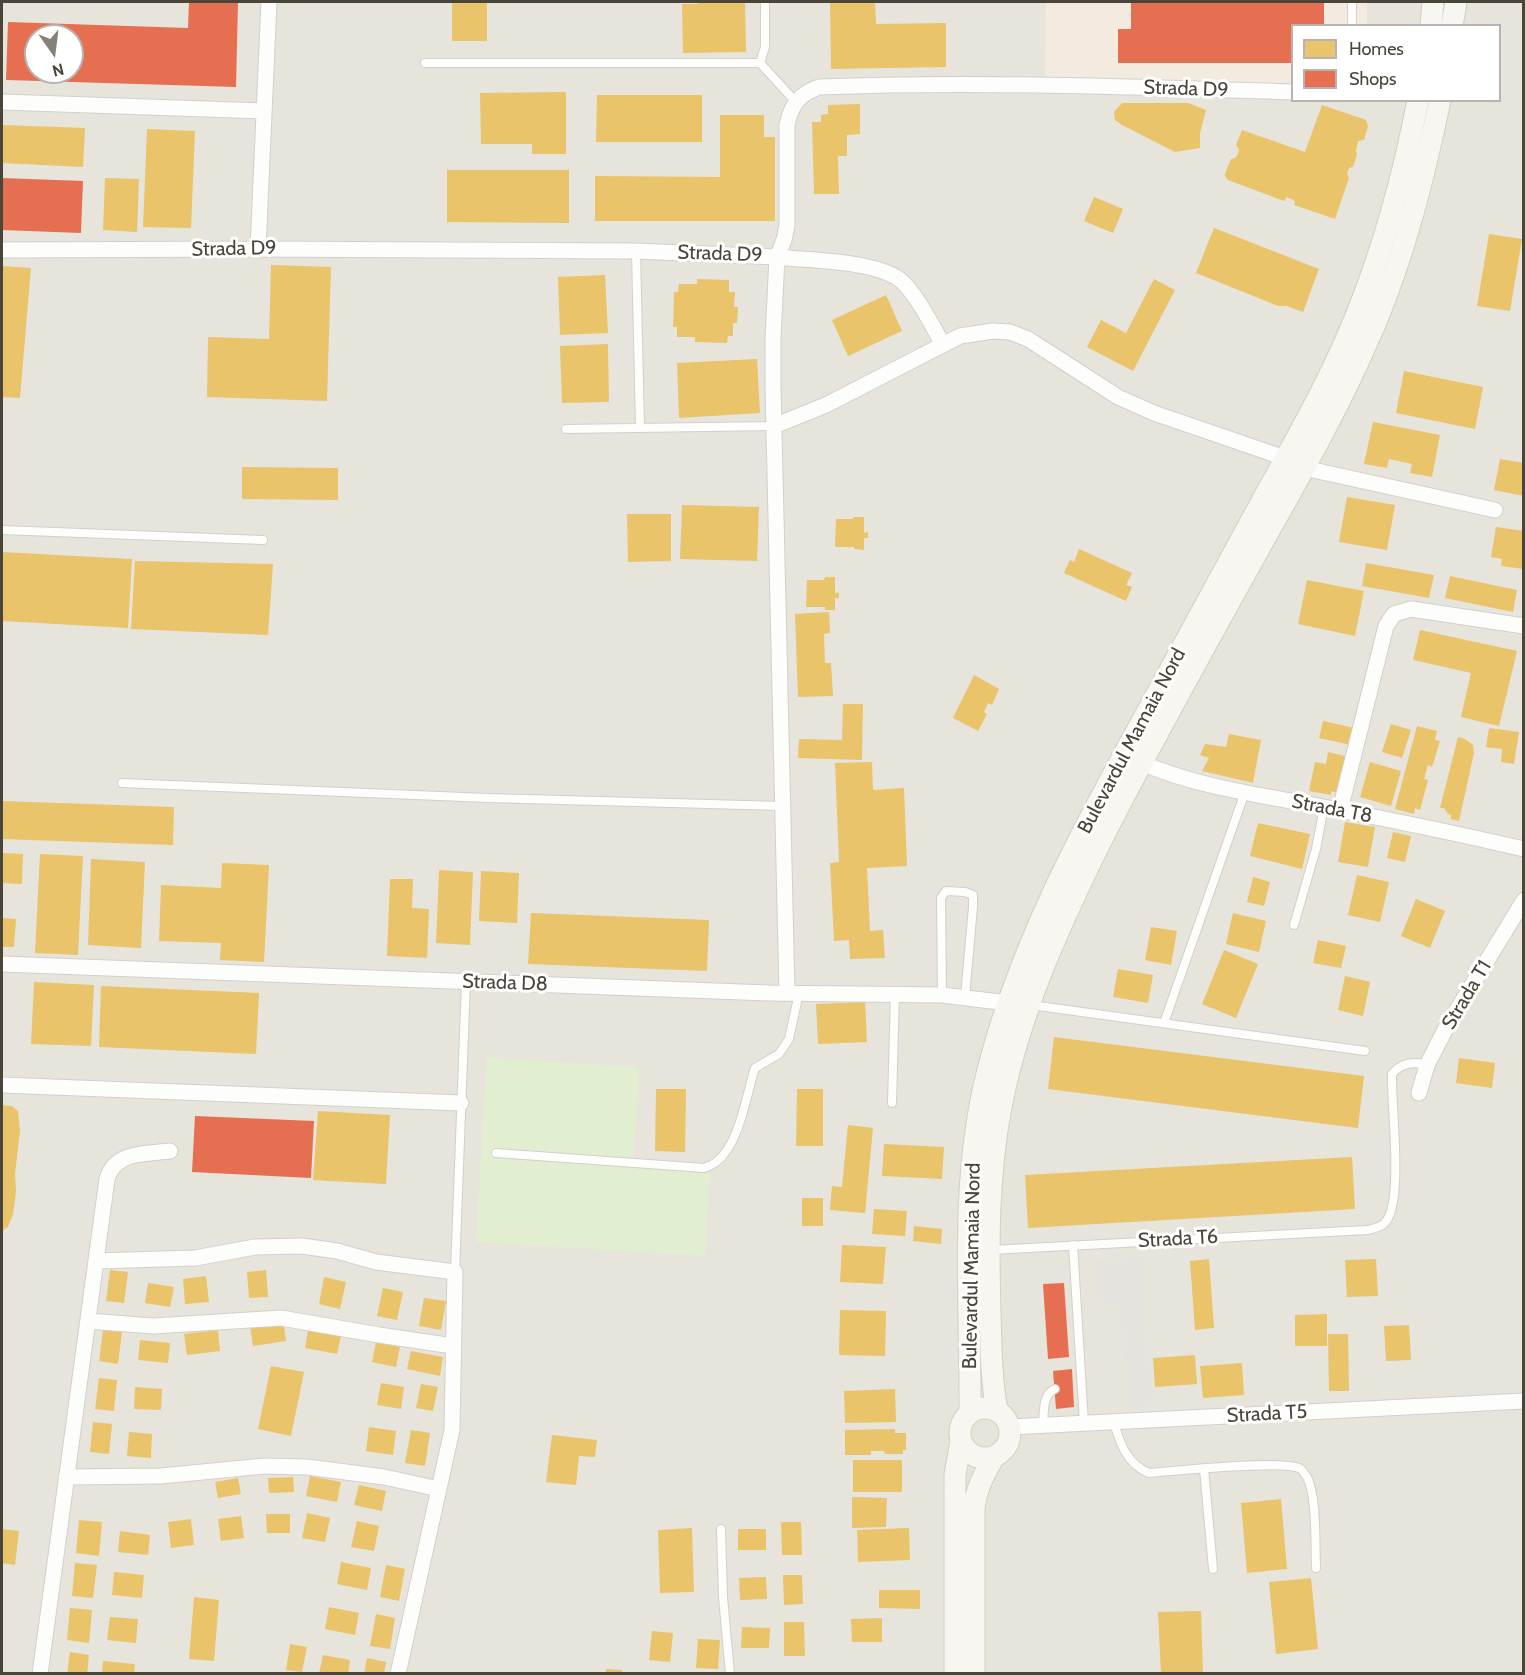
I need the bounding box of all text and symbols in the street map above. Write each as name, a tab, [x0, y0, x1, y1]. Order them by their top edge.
north arrow	[24, 24, 84, 84]
legend	[1291, 24, 1501, 102]
text: Homes	[1349, 38, 1404, 60]
text: N	[50, 59, 66, 81]
text: Shops	[1349, 68, 1397, 90]
street label: Strada D9	[1143, 76, 1229, 102]
street label: Strada D9	[191, 236, 277, 262]
street label: Strada D9	[677, 241, 763, 267]
street label: Bulevardul Mamaia Nord	[1073, 644, 1191, 838]
street label: Strada T8	[1290, 789, 1374, 829]
street label: Strada T1	[1437, 956, 1497, 1034]
street label: Strada D8	[462, 970, 548, 996]
street label: Bulevardul Mamaia Nord	[958, 1163, 986, 1369]
street label: Strada T6	[1137, 1225, 1219, 1253]
street label: Strada T5	[1226, 1400, 1308, 1428]

